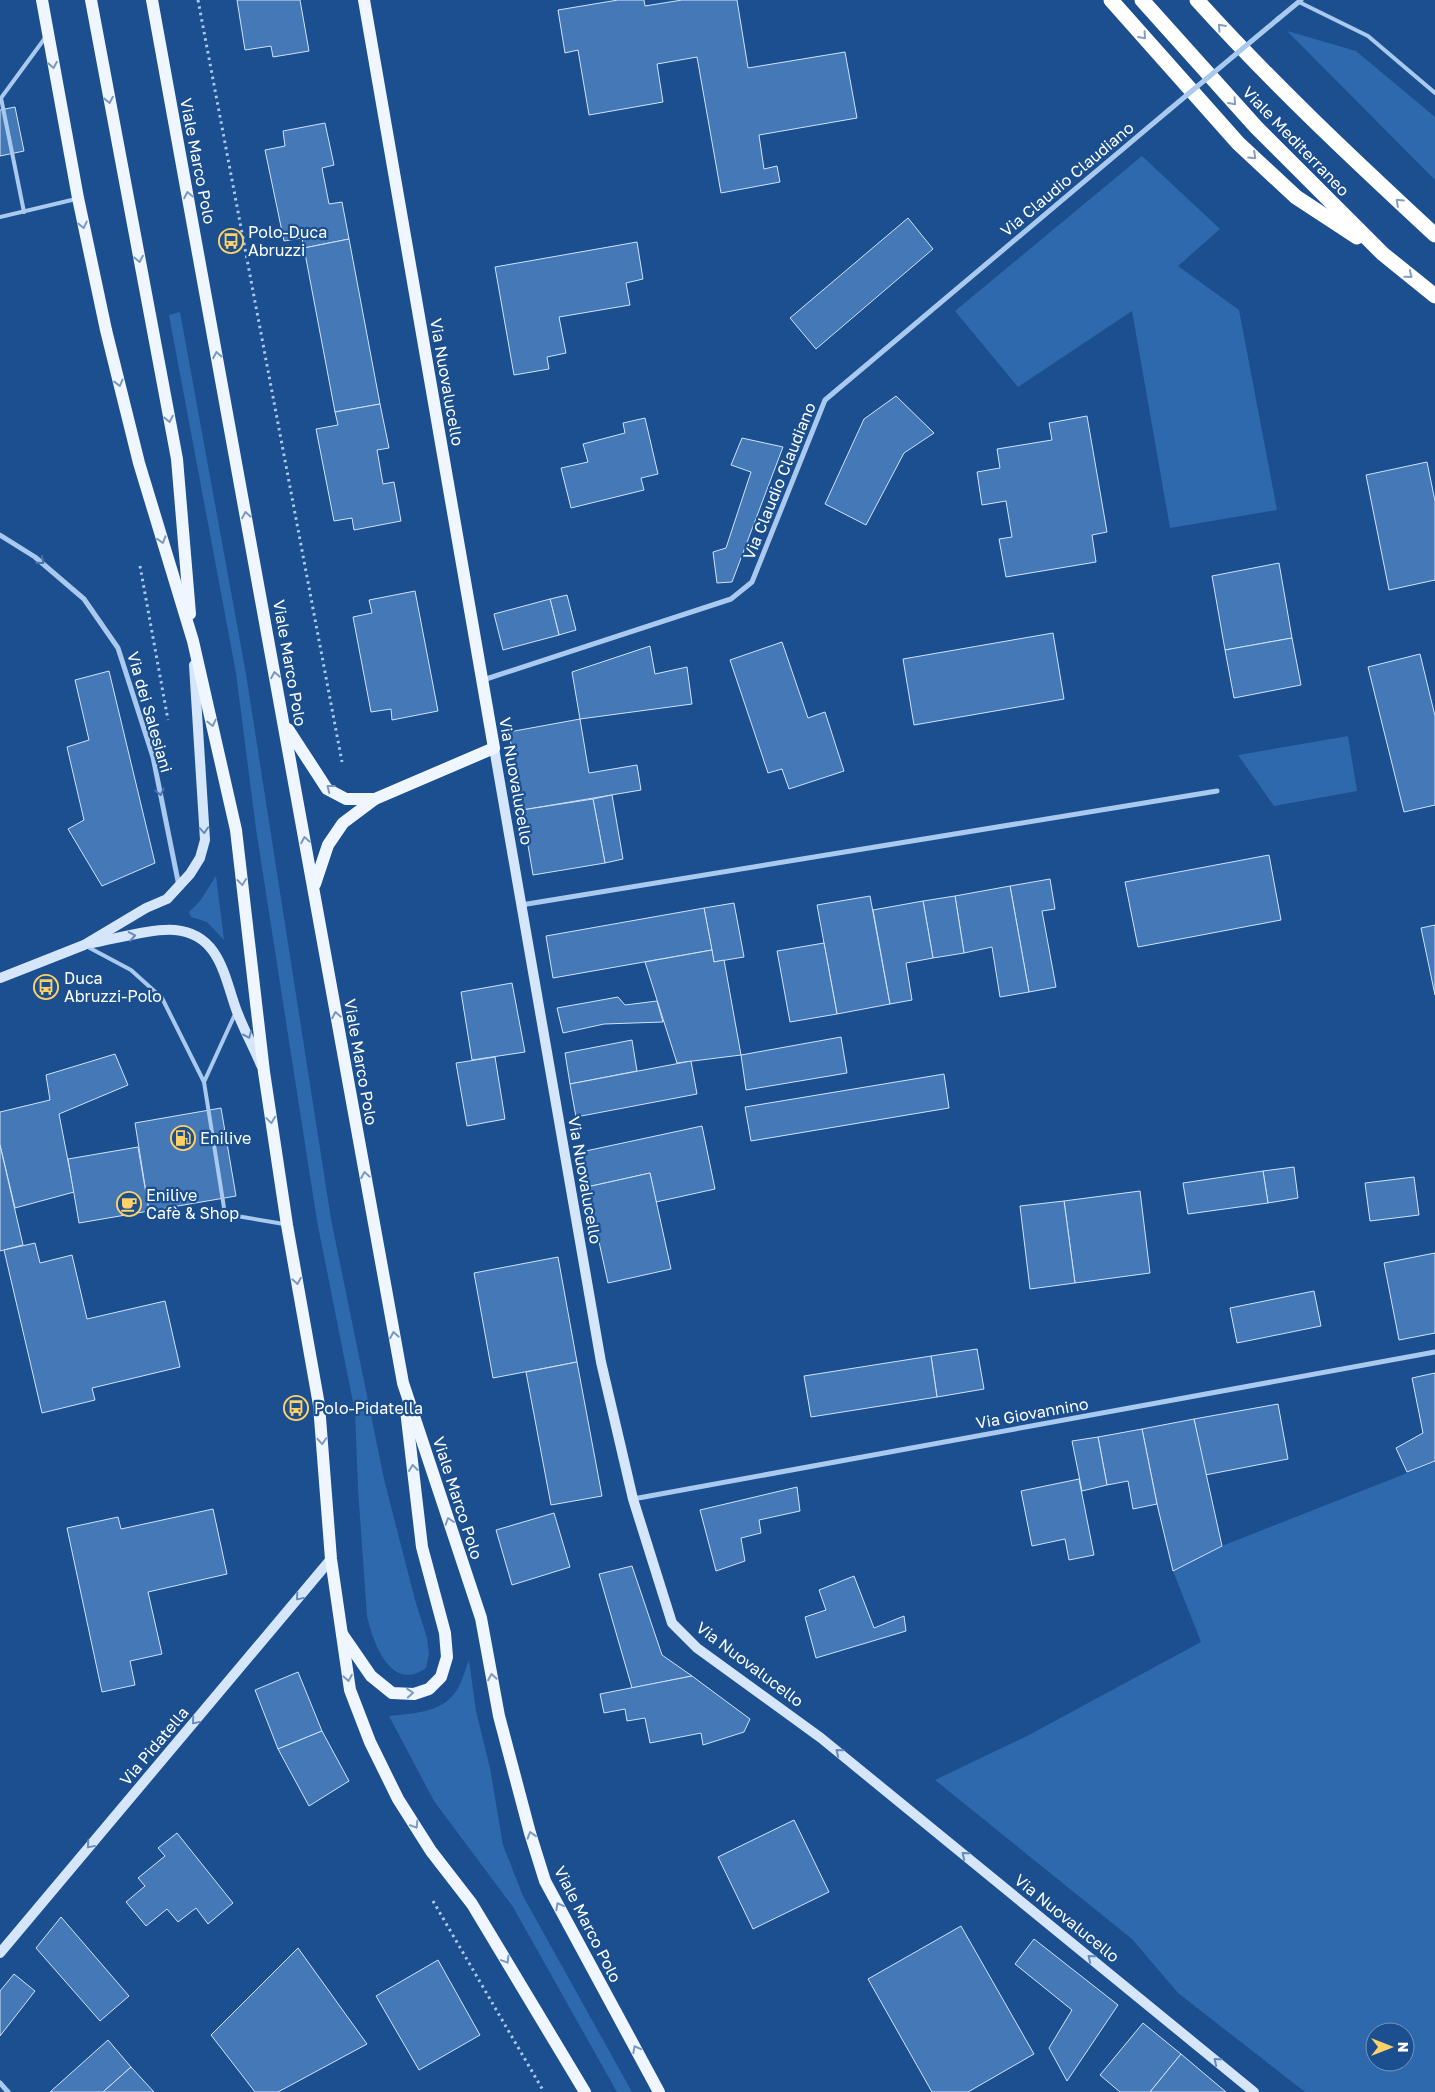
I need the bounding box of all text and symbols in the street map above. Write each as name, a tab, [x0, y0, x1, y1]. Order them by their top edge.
one-way arrow	[1218, 23, 1227, 32]
one-way arrow	[1137, 31, 1146, 40]
one-way arrow	[48, 61, 58, 70]
street label: Viale Mediterraneo	[1238, 82, 1354, 200]
one-way arrow	[104, 95, 114, 104]
street label: Viale Marco Polo	[176, 96, 220, 226]
one-way arrow	[1227, 96, 1236, 105]
street label: Via Claudio Claudiano	[996, 117, 1138, 241]
one-way arrow	[1247, 150, 1256, 159]
one-way arrow	[184, 191, 194, 200]
one-way arrow	[1396, 199, 1405, 208]
one-way arrow	[78, 220, 88, 229]
place label: Polo-Duca Abruzzi	[248, 222, 327, 260]
bus stop icon: Polo-Duca Abruzzi	[218, 228, 244, 254]
one-way arrow	[134, 255, 144, 264]
one-way arrow	[1403, 270, 1412, 278]
street label: Via Nuovalucello	[426, 317, 468, 447]
one-way arrow	[213, 351, 223, 360]
one-way arrow	[113, 379, 124, 388]
street label: Via Claudio Claudiano	[738, 399, 820, 563]
one-way arrow	[163, 415, 174, 423]
one-way arrow	[242, 511, 252, 520]
one-way arrow	[157, 535, 167, 544]
one-way arrow	[35, 556, 44, 565]
street label: Viale Marco Polo	[269, 598, 311, 728]
street label: Via dei Salesiani	[123, 649, 177, 775]
one-way arrow	[271, 671, 281, 679]
street label: Via Nuovalucello	[495, 716, 537, 846]
one-way arrow	[206, 718, 217, 727]
one-way arrow	[326, 785, 335, 794]
one-way arrow	[154, 788, 165, 797]
one-way arrow	[199, 826, 210, 834]
one-way arrow	[301, 836, 311, 845]
one-way arrow	[236, 879, 247, 887]
one-way arrow	[127, 931, 136, 942]
place label: Duca Abruzzi-Polo	[64, 968, 162, 1006]
bus stop icon: Duca Abruzzi-Polo	[33, 974, 59, 1000]
street label: Viale Marco Polo	[340, 997, 382, 1127]
one-way arrow	[331, 1011, 341, 1019]
one-way arrow	[241, 1030, 252, 1039]
street label: Via Nuovalucello	[564, 1115, 606, 1245]
one-way arrow	[266, 1116, 276, 1125]
fuel station icon: Enilive	[170, 1125, 196, 1151]
place label: Enilive	[200, 1128, 251, 1148]
one-way arrow	[360, 1171, 370, 1179]
place label: Enilive Cafè & Shop	[146, 1185, 239, 1223]
cafe icon: Enilive Cafè & Shop	[116, 1191, 142, 1217]
one-way arrow	[291, 1276, 301, 1285]
one-way arrow	[389, 1330, 400, 1339]
street label: Via Giovannino	[974, 1393, 1090, 1433]
bus stop icon: Polo-Pidatella	[283, 1395, 309, 1421]
place label: Polo-Pidatella	[314, 1398, 423, 1418]
street label: Viale Marco Polo	[429, 1434, 487, 1562]
one-way arrow	[316, 1438, 327, 1446]
one-way arrow	[408, 1464, 419, 1472]
one-way arrow	[444, 1517, 454, 1526]
one-way arrow	[296, 1591, 305, 1600]
street label: Via Nuovalucello	[692, 1617, 808, 1711]
one-way arrow	[487, 1673, 497, 1682]
one-way arrow	[342, 1674, 352, 1683]
one-way arrow	[407, 1688, 415, 1699]
street label: Via Pidatella	[115, 1703, 193, 1789]
one-way arrow	[192, 1715, 200, 1724]
one-way arrow	[836, 1749, 845, 1758]
one-way arrow	[409, 1820, 418, 1829]
one-way arrow	[526, 1831, 536, 1839]
one-way arrow	[87, 1840, 96, 1849]
one-way arrow	[962, 1853, 971, 1861]
street label: Viale Marco Polo	[550, 1862, 626, 1986]
street label: Via Nuovalucello	[1011, 1870, 1123, 1966]
one-way arrow	[555, 1902, 565, 1911]
one-way arrow	[499, 1954, 509, 1963]
one-way arrow	[1088, 1956, 1097, 1964]
north arrow	[1365, 2022, 1415, 2072]
text: N	[1395, 2042, 1412, 2052]
one-way arrow	[632, 2045, 642, 2054]
one-way arrow	[1213, 2058, 1222, 2067]

